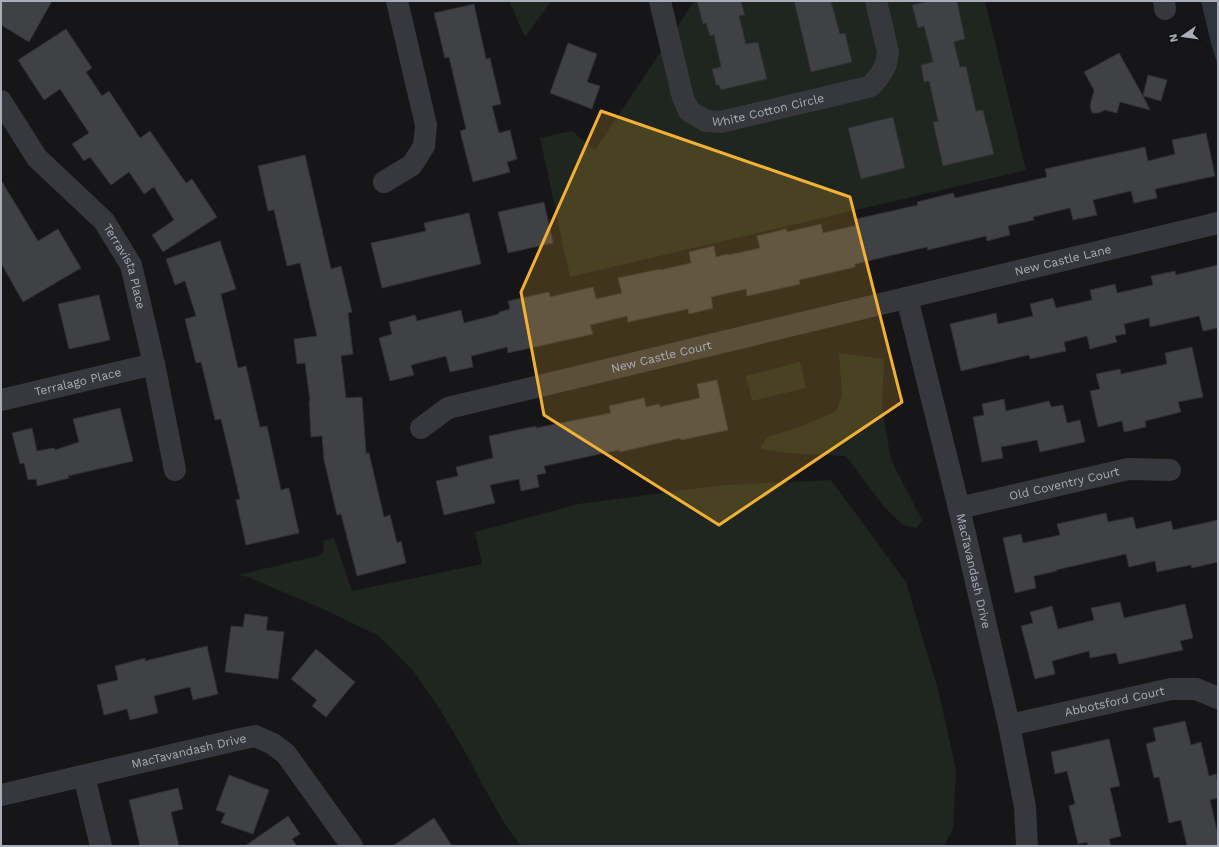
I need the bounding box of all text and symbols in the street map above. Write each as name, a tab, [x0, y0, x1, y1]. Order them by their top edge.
north arrow	[1163, 16, 1203, 56]
text: N	[1166, 33, 1181, 44]
street label: White Cotton Circle	[711, 91, 826, 129]
street label: Terravista Place	[100, 221, 148, 310]
street label: New Castle Lane	[1013, 242, 1113, 279]
street label: New Castle Court	[610, 338, 713, 376]
street label: Terralago Place	[33, 365, 123, 399]
street label: Old Coventry Court	[1008, 464, 1121, 503]
street label: MacTavandash Drive	[953, 512, 994, 630]
street label: Abbotsford Court	[1063, 684, 1166, 719]
street label: MacTavandash Drive	[130, 731, 248, 771]

